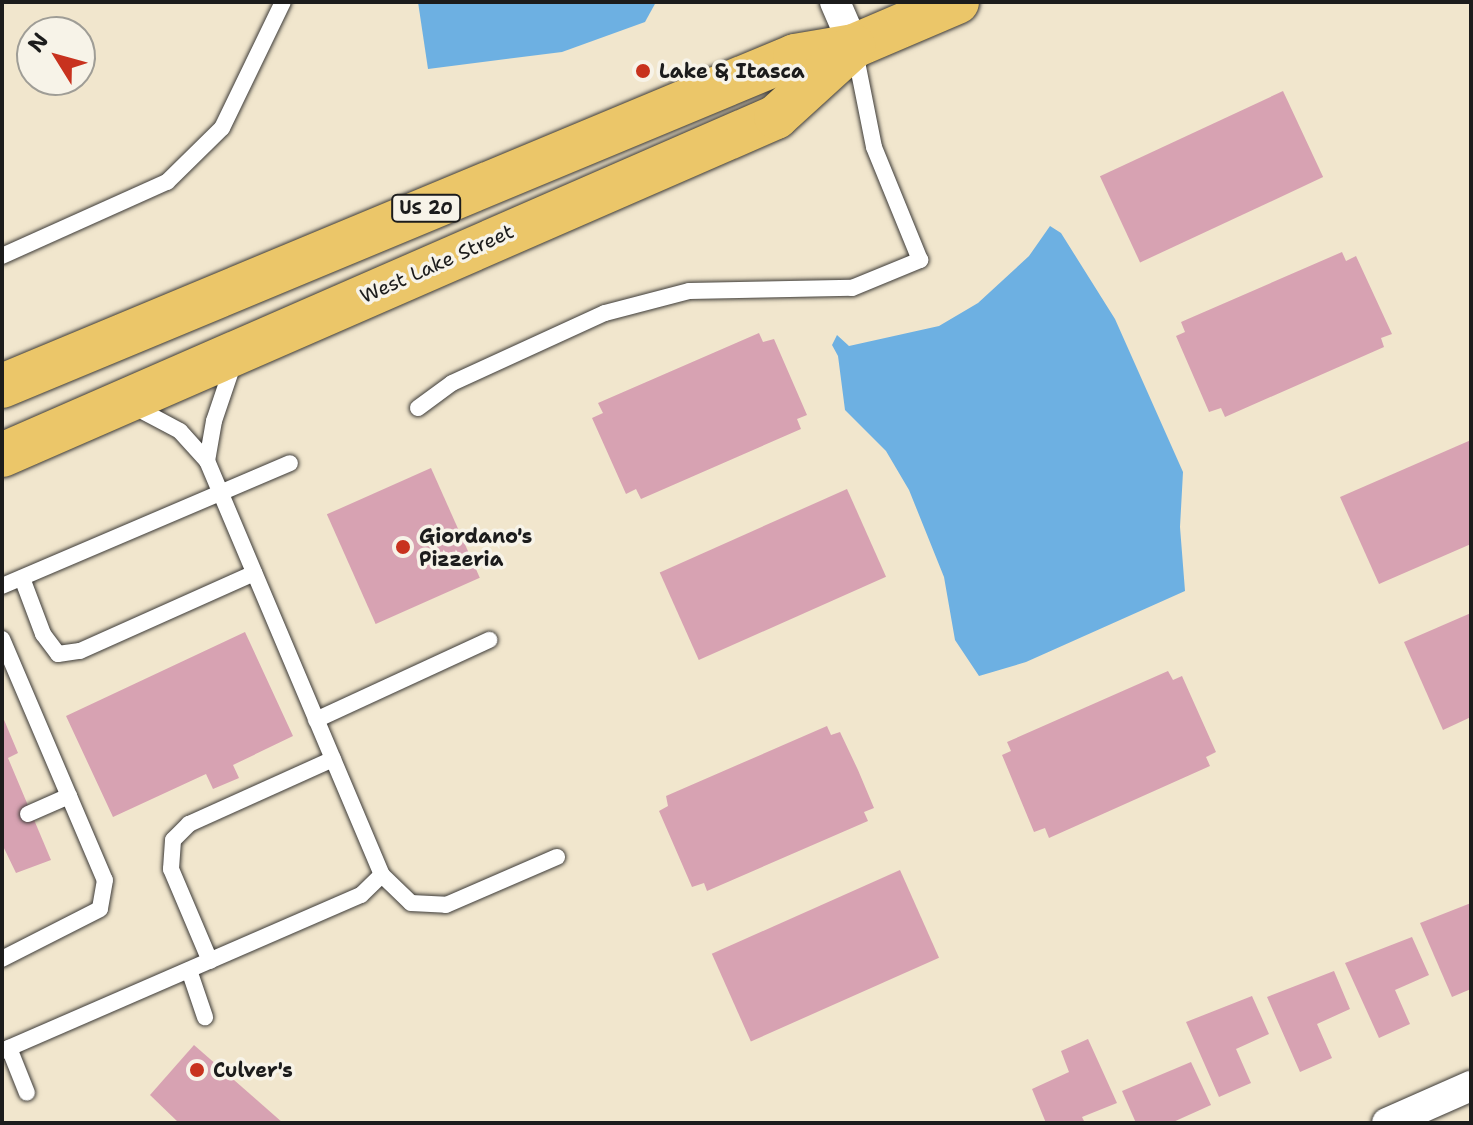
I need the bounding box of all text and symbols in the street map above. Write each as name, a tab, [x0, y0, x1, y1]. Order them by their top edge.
north arrow	[16, 16, 96, 96]
text: N	[21, 27, 55, 58]
place label: Lake & Itasca	[659, 59, 805, 83]
marker: Lake & Itasca	[634, 62, 652, 80]
road number: US 20	[390, 194, 462, 222]
street label: West Lake Street	[357, 219, 517, 309]
place label: Giordano's Pizzeria	[419, 524, 532, 571]
marker: Giordano's Pizzeria	[394, 538, 412, 556]
place label: Culver's	[213, 1058, 293, 1082]
marker: Culver's	[188, 1061, 206, 1079]

